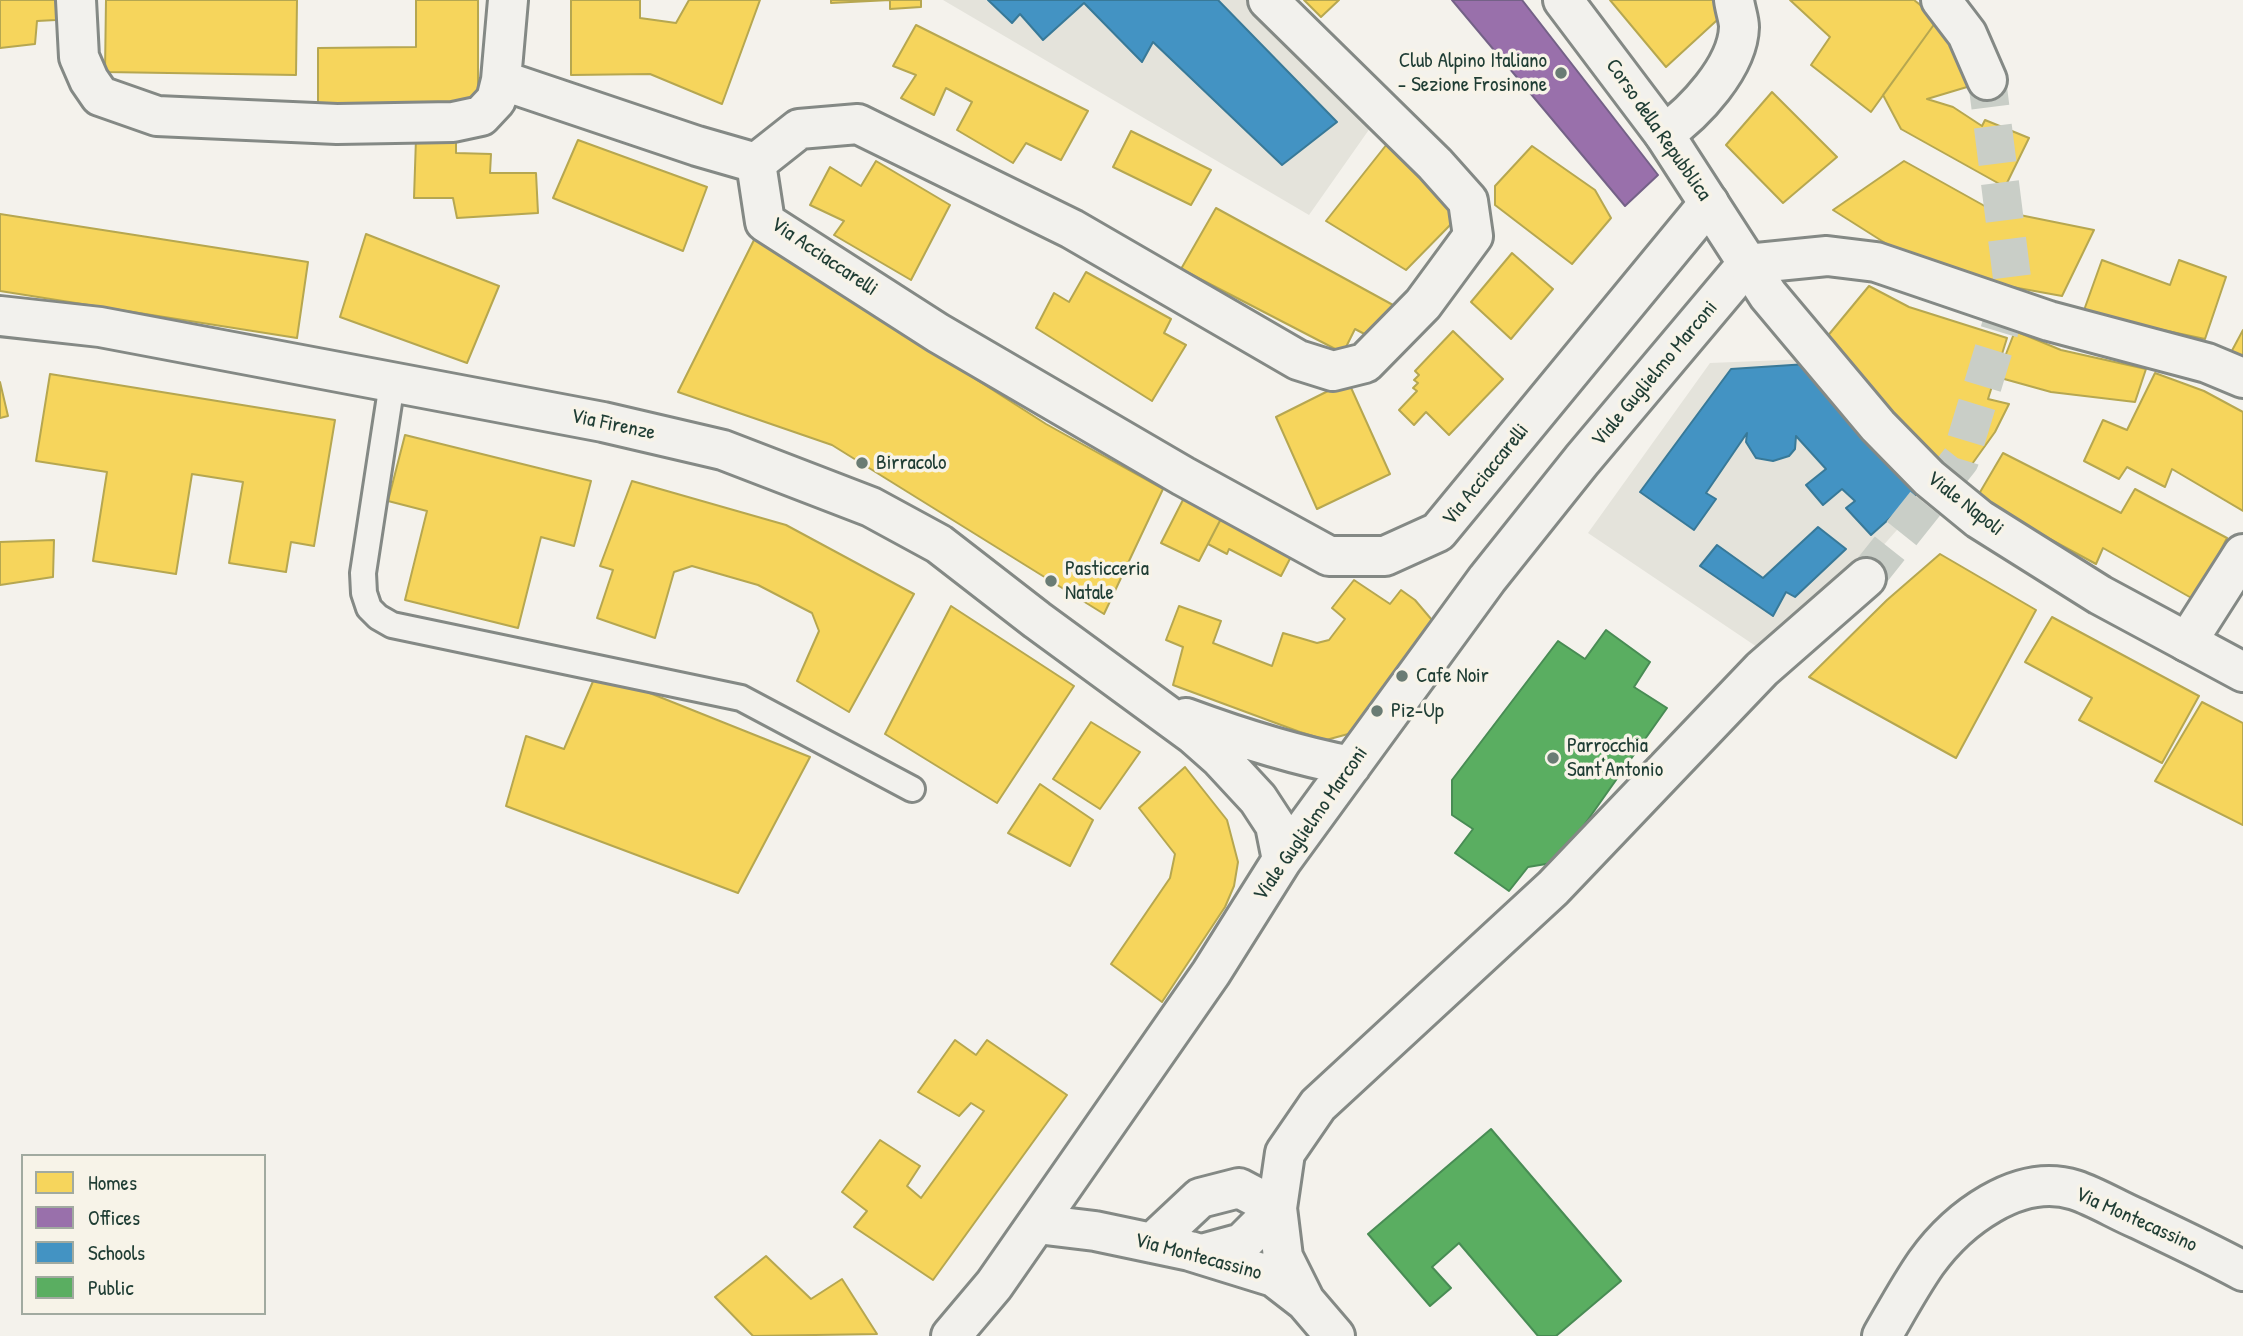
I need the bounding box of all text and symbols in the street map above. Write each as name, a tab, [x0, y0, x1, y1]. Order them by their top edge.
place label: Club Alpino Italiano - Sezione Frosinone	[1398, 48, 1547, 98]
street label: Corso della Repubblica	[1600, 54, 1716, 206]
marker: Club Alpino Italiano - Sezione Frosinone	[1553, 65, 1569, 81]
street label: Via Acciaccarelli	[766, 212, 882, 302]
street label: Viale Guglielmo Marconi	[1587, 296, 1723, 452]
street label: Via Firenze	[569, 404, 657, 446]
street label: Via Acciaccarelli	[1437, 419, 1535, 531]
place label: Birracolo	[876, 450, 946, 476]
marker: Birracolo	[854, 455, 870, 471]
street label: Viale Napoli	[1922, 466, 2008, 542]
place label: Pasticceria Natale	[1065, 556, 1149, 606]
marker: Pasticceria Natale	[1043, 573, 1059, 589]
place label: Cafe Noir	[1416, 663, 1489, 689]
marker: Cafe Noir	[1394, 668, 1410, 684]
place label: Piz-Up	[1391, 698, 1444, 724]
marker: Piz-Up	[1369, 703, 1385, 719]
place label: Parrocchia Sant'Antonio	[1567, 733, 1663, 783]
street label: Viale Guglielmo Marconi	[1248, 742, 1374, 906]
marker: Parrocchia Sant'Antonio	[1545, 750, 1561, 766]
legend	[21, 1154, 266, 1315]
text: Homes	[88, 1168, 137, 1197]
street label: Via Montecassino	[2071, 1182, 2201, 1258]
text: Offices	[88, 1203, 140, 1232]
street label: Via Montecassino	[1132, 1228, 1264, 1286]
text: Schools	[88, 1238, 145, 1267]
text: Public	[88, 1273, 134, 1302]

